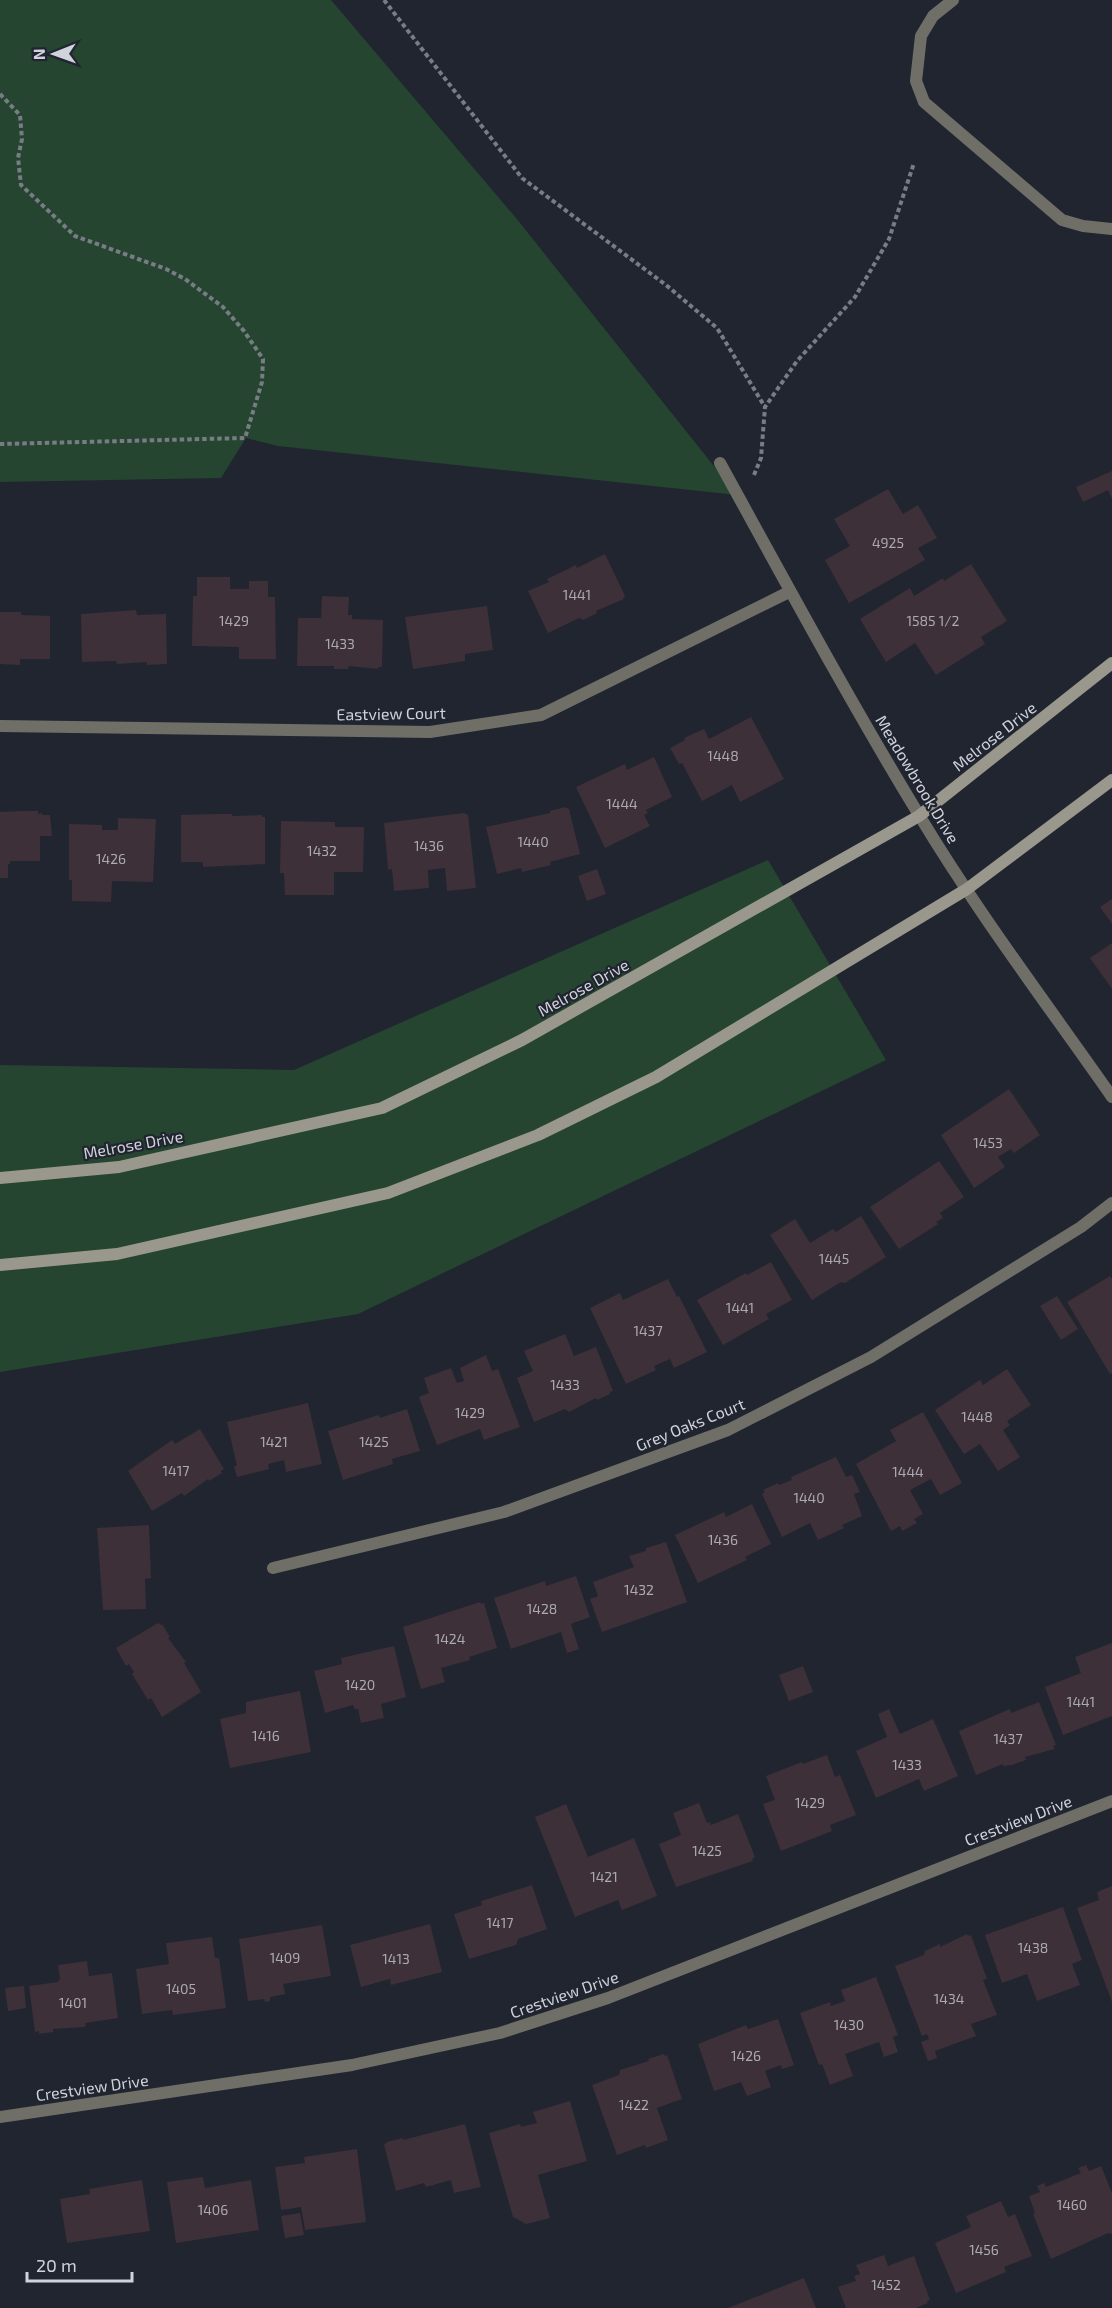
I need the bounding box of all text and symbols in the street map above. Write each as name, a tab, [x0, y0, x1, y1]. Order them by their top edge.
north arrow	[24, 24, 84, 84]
text: N	[29, 48, 48, 60]
house number: 4925	[872, 534, 904, 551]
house number: 1441	[563, 586, 591, 603]
house number: 1429	[219, 612, 249, 629]
house number: 1585 1/2	[907, 612, 960, 629]
house number: 1433	[325, 635, 355, 652]
street label: Melrose Drive	[948, 697, 1040, 775]
street label: Eastview Court	[336, 703, 446, 723]
street label: Meadowbrook Drive	[872, 712, 964, 846]
house number: 1448	[707, 747, 739, 764]
house number: 1444	[606, 795, 638, 812]
house number: 1440	[517, 833, 549, 850]
house number: 1436	[414, 837, 444, 854]
house number: 1432	[307, 842, 337, 859]
house number: 1426	[96, 850, 126, 867]
street label: Melrose Drive	[534, 954, 632, 1020]
street label: Melrose Drive	[82, 1126, 184, 1162]
house number: 1453	[973, 1134, 1003, 1151]
house number: 1445	[819, 1250, 849, 1267]
house number: 1441	[726, 1299, 754, 1316]
house number: 1437	[633, 1322, 663, 1339]
house number: 1433	[550, 1376, 580, 1393]
street label: Grey Oaks Court	[633, 1394, 747, 1454]
house number: 1429	[455, 1404, 485, 1421]
house number: 1448	[961, 1408, 993, 1425]
house number: 1421	[260, 1433, 288, 1450]
house number: 1425	[359, 1433, 389, 1450]
house number: 1417	[163, 1462, 189, 1479]
house number: 1444	[892, 1463, 924, 1480]
house number: 1440	[793, 1489, 825, 1506]
house number: 1436	[708, 1531, 738, 1548]
house number: 1432	[624, 1581, 654, 1598]
house number: 1428	[527, 1600, 557, 1617]
house number: 1424	[435, 1630, 465, 1647]
house number: 1420	[345, 1676, 375, 1693]
house number: 1441	[1067, 1693, 1095, 1710]
house number: 1416	[252, 1727, 280, 1744]
house number: 1437	[993, 1730, 1023, 1747]
house number: 1433	[892, 1756, 922, 1773]
street label: Crestview Drive	[962, 1791, 1074, 1849]
house number: 1429	[795, 1794, 825, 1811]
house number: 1425	[692, 1842, 722, 1859]
house number: 1421	[590, 1868, 618, 1885]
house number: 1417	[487, 1914, 513, 1931]
house number: 1438	[1018, 1939, 1048, 1956]
house number: 1409	[270, 1949, 300, 1966]
house number: 1413	[382, 1950, 410, 1967]
street label: Crestview Drive	[507, 1967, 621, 2021]
house number: 1405	[166, 1980, 196, 1997]
house number: 1434	[934, 1990, 964, 2007]
house number: 1401	[59, 1994, 87, 2011]
house number: 1430	[834, 2016, 864, 2033]
house number: 1426	[731, 2047, 761, 2064]
street label: Crestview Drive	[34, 2070, 150, 2104]
house number: 1422	[619, 2096, 649, 2113]
house number: 1460	[1057, 2196, 1087, 2213]
house number: 1406	[198, 2201, 228, 2218]
house number: 1456	[969, 2241, 999, 2258]
scale bar	[27, 2245, 132, 2283]
text: 20 m	[36, 2254, 77, 2276]
house number: 1452	[871, 2276, 901, 2293]

